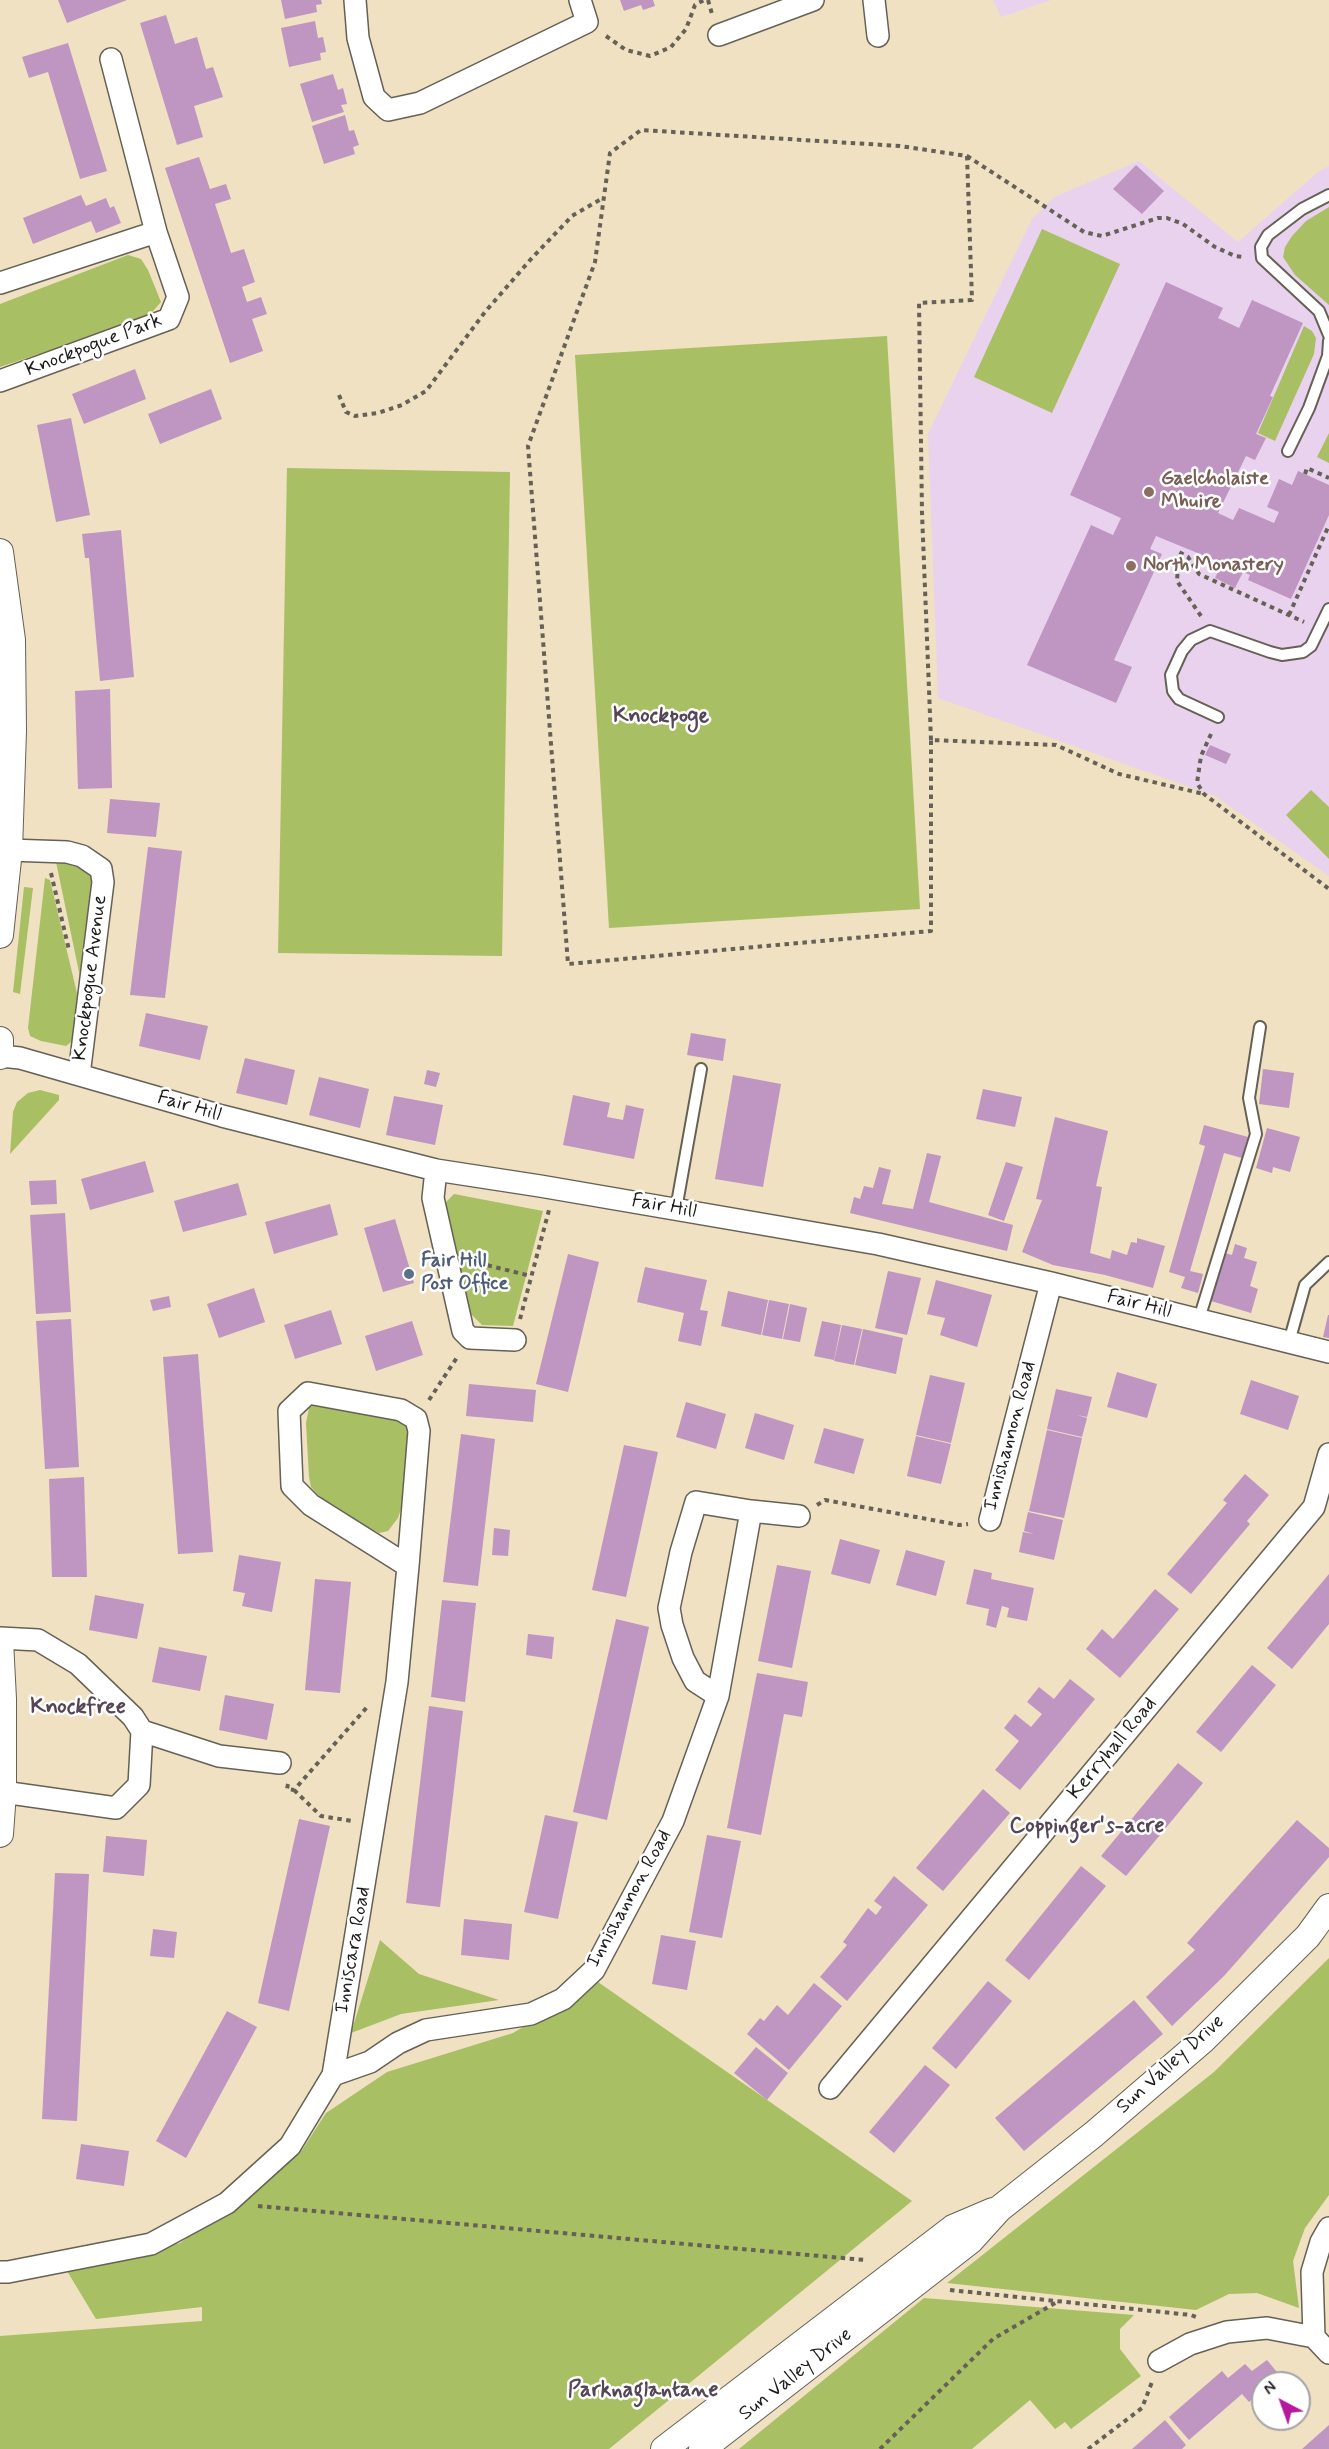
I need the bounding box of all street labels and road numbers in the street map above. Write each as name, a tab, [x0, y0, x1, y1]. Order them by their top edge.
street label: Knockpogue Park	[22, 309, 166, 383]
street label: Knockpogue Avenue	[69, 894, 113, 1062]
street label: Fair Hill	[154, 1086, 224, 1128]
street label: Fair Hill	[630, 1190, 698, 1224]
street label: Fair Hill	[1104, 1285, 1174, 1325]
street label: Innishannon Road	[980, 1359, 1042, 1513]
street label: Kerryhall Road	[1063, 1693, 1163, 1805]
street label: Innishannon Road	[582, 1826, 678, 1972]
street label: Inniscara Road	[331, 1885, 377, 2015]
street label: Sun Valley Drive	[1112, 2010, 1230, 2120]
street label: Sun Valley Drive	[735, 2323, 857, 2427]

